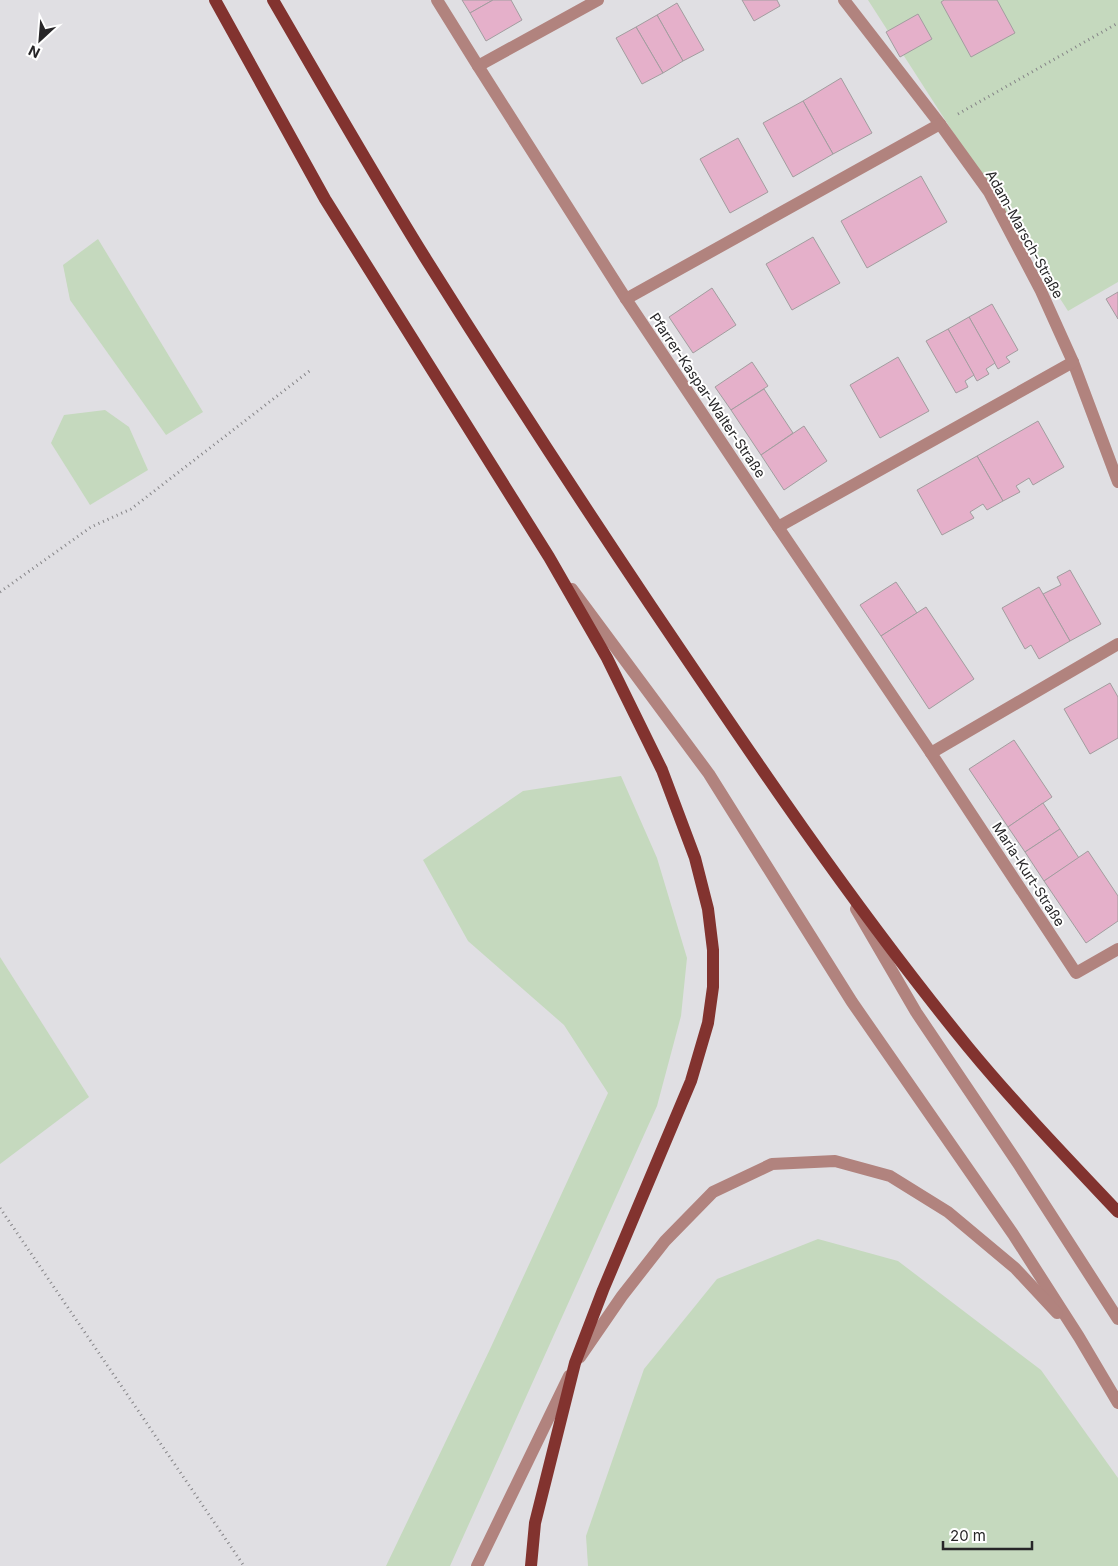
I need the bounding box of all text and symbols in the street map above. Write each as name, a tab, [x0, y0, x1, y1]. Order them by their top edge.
north arrow	[15, 15, 65, 65]
text: N	[26, 42, 43, 62]
street label: Adam-Marsch-Straße	[983, 167, 1067, 301]
street label: Pfarrer-Kaspar-Walter-Straße	[646, 309, 770, 481]
street label: Maria-Kurt-Straße	[989, 819, 1069, 929]
scale bar	[943, 1518, 1032, 1550]
text: 20 m	[950, 1526, 986, 1545]

